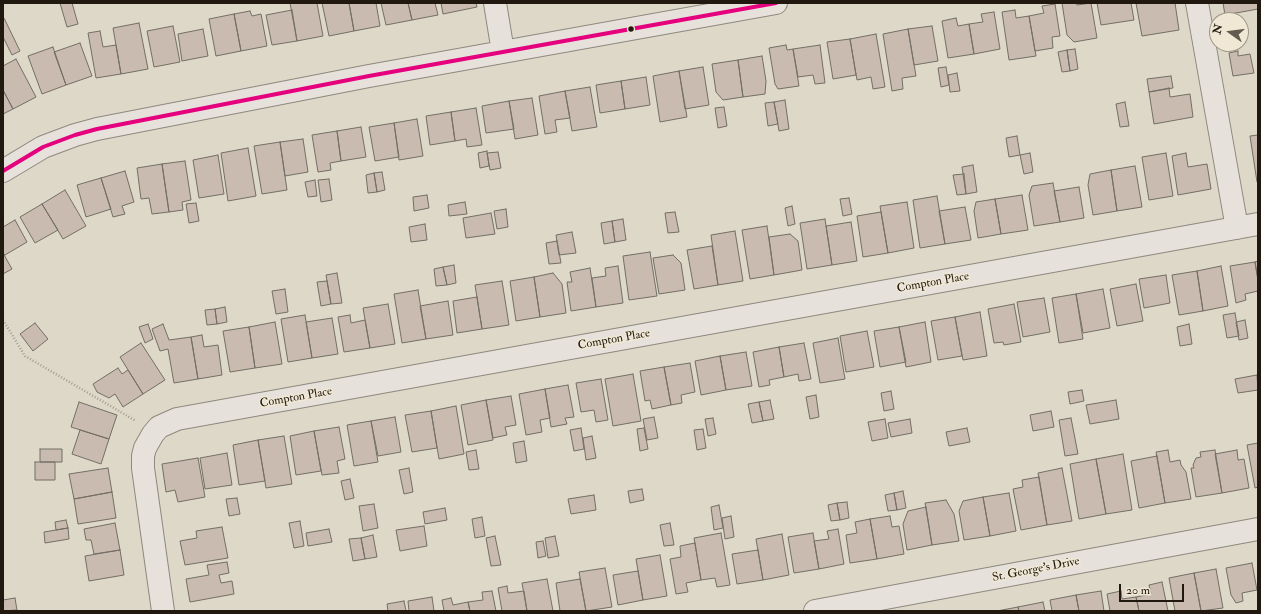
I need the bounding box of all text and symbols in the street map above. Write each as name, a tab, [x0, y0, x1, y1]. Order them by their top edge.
north arrow	[1209, 12, 1249, 52]
text: N	[1210, 23, 1225, 36]
unlabelled marker	[626, 24, 636, 34]
street label: Compton Place	[896, 270, 970, 296]
street label: Compton Place	[577, 327, 651, 353]
street label: Compton Place	[259, 385, 333, 411]
street label: St. George's Drive	[991, 554, 1081, 586]
scale bar	[1121, 576, 1186, 602]
text: 20 m	[1126, 583, 1150, 598]

